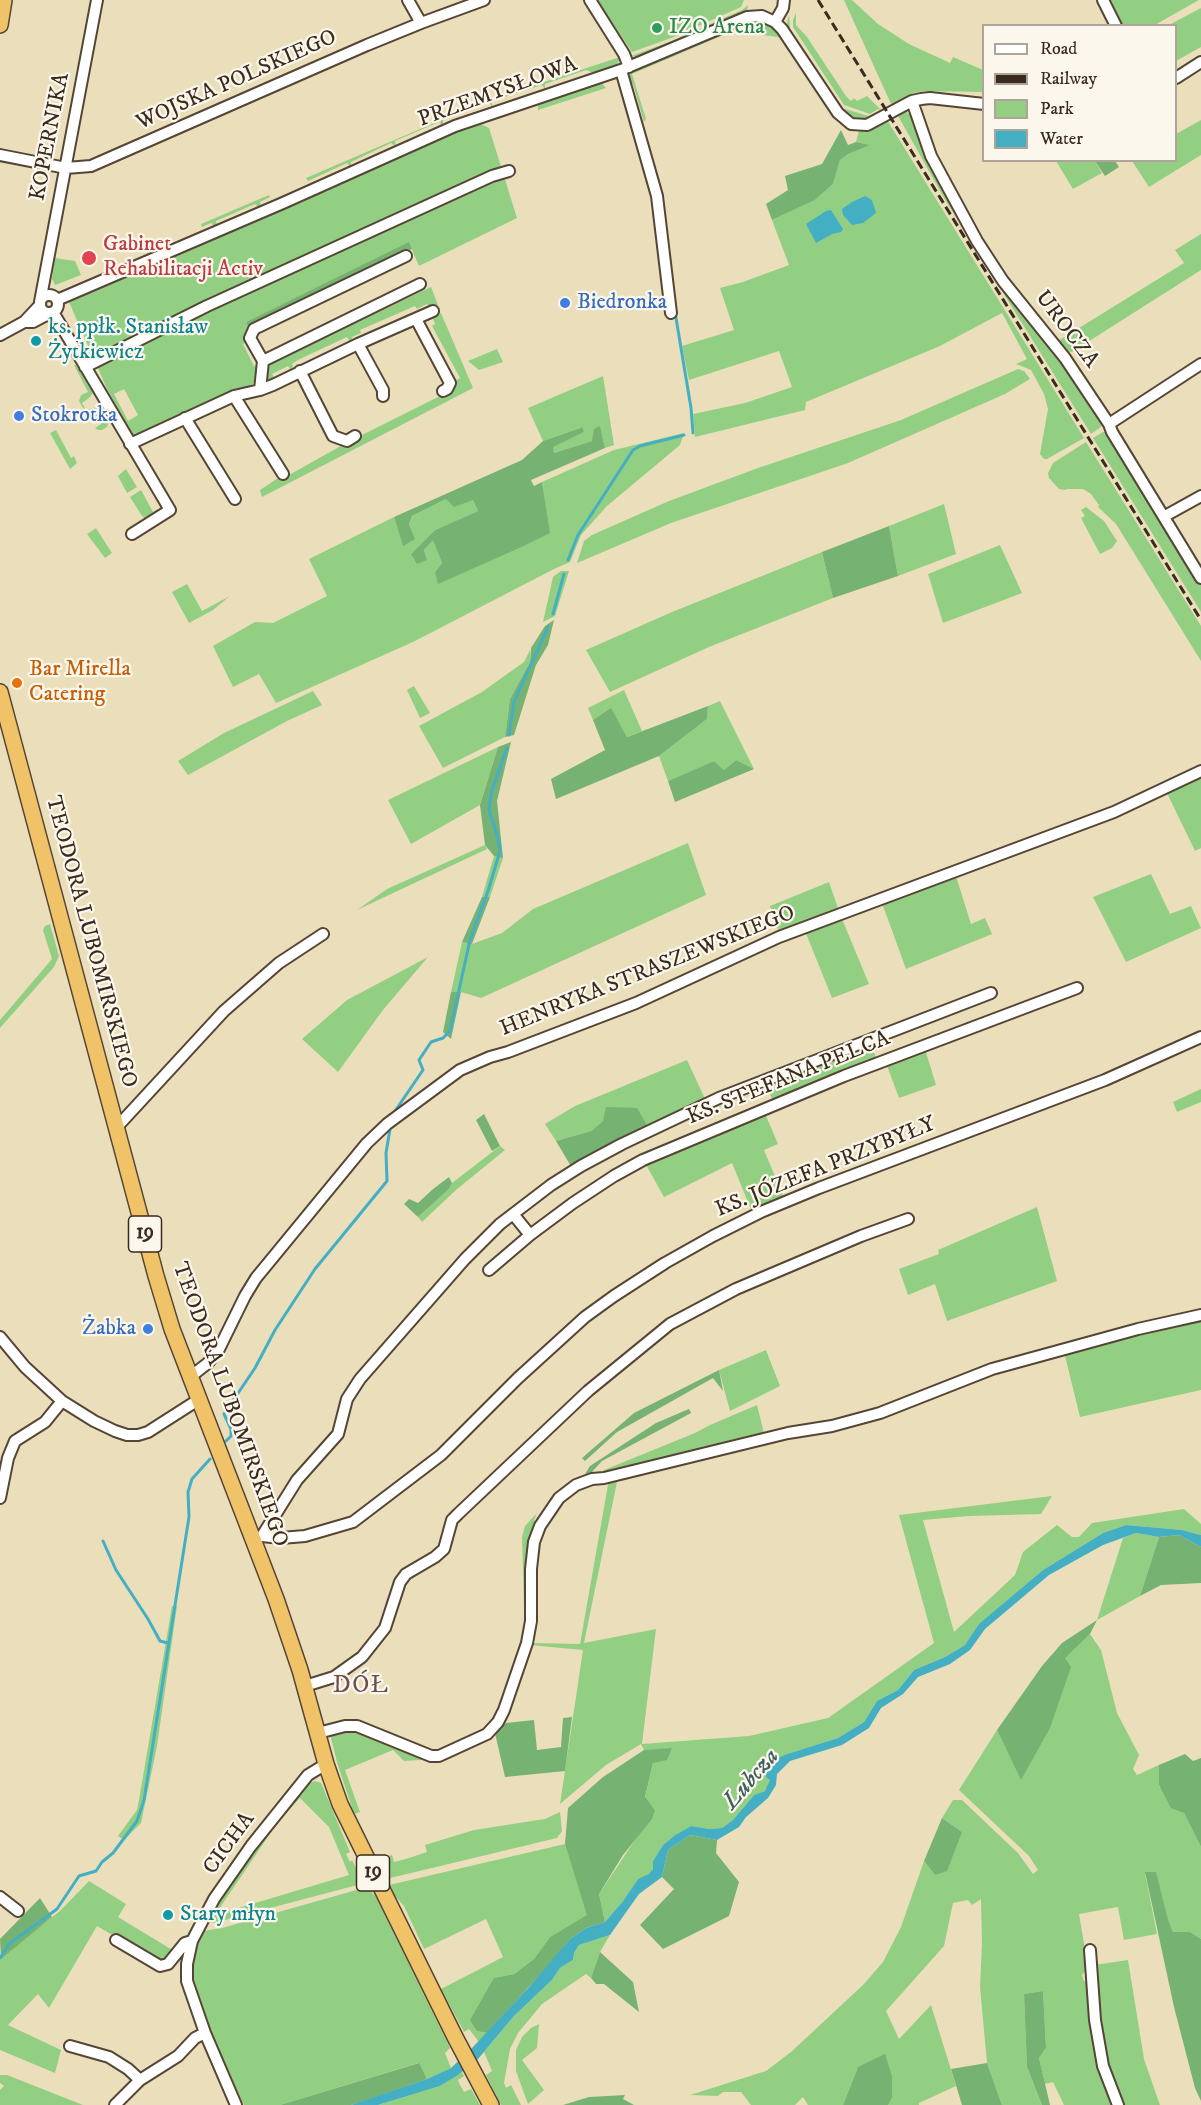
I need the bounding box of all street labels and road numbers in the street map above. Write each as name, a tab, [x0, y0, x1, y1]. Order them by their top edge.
street label: WOJSKA POLSKIEGO	[133, 25, 341, 137]
street label: PRZEMYSŁOWA	[415, 52, 581, 134]
street label: KOPERNIKA	[26, 71, 76, 203]
street label: UROCZA	[1028, 286, 1104, 374]
street label: TEODORA LUBOMIRSKIEGO	[38, 793, 142, 1091]
street label: HENRYKA STRASZEWSKIEGO	[497, 901, 799, 1043]
street label: KS. STEFANA PELCA	[684, 1026, 894, 1132]
street label: KS. JÓZEFA PRZYBYŁY	[712, 1112, 940, 1224]
road number: 19	[128, 1216, 162, 1252]
street label: TEODORA LUBOMIRSKIEGO	[165, 1259, 293, 1551]
street label: CICHA	[199, 1808, 261, 1880]
road number: 19	[356, 1855, 389, 1891]

